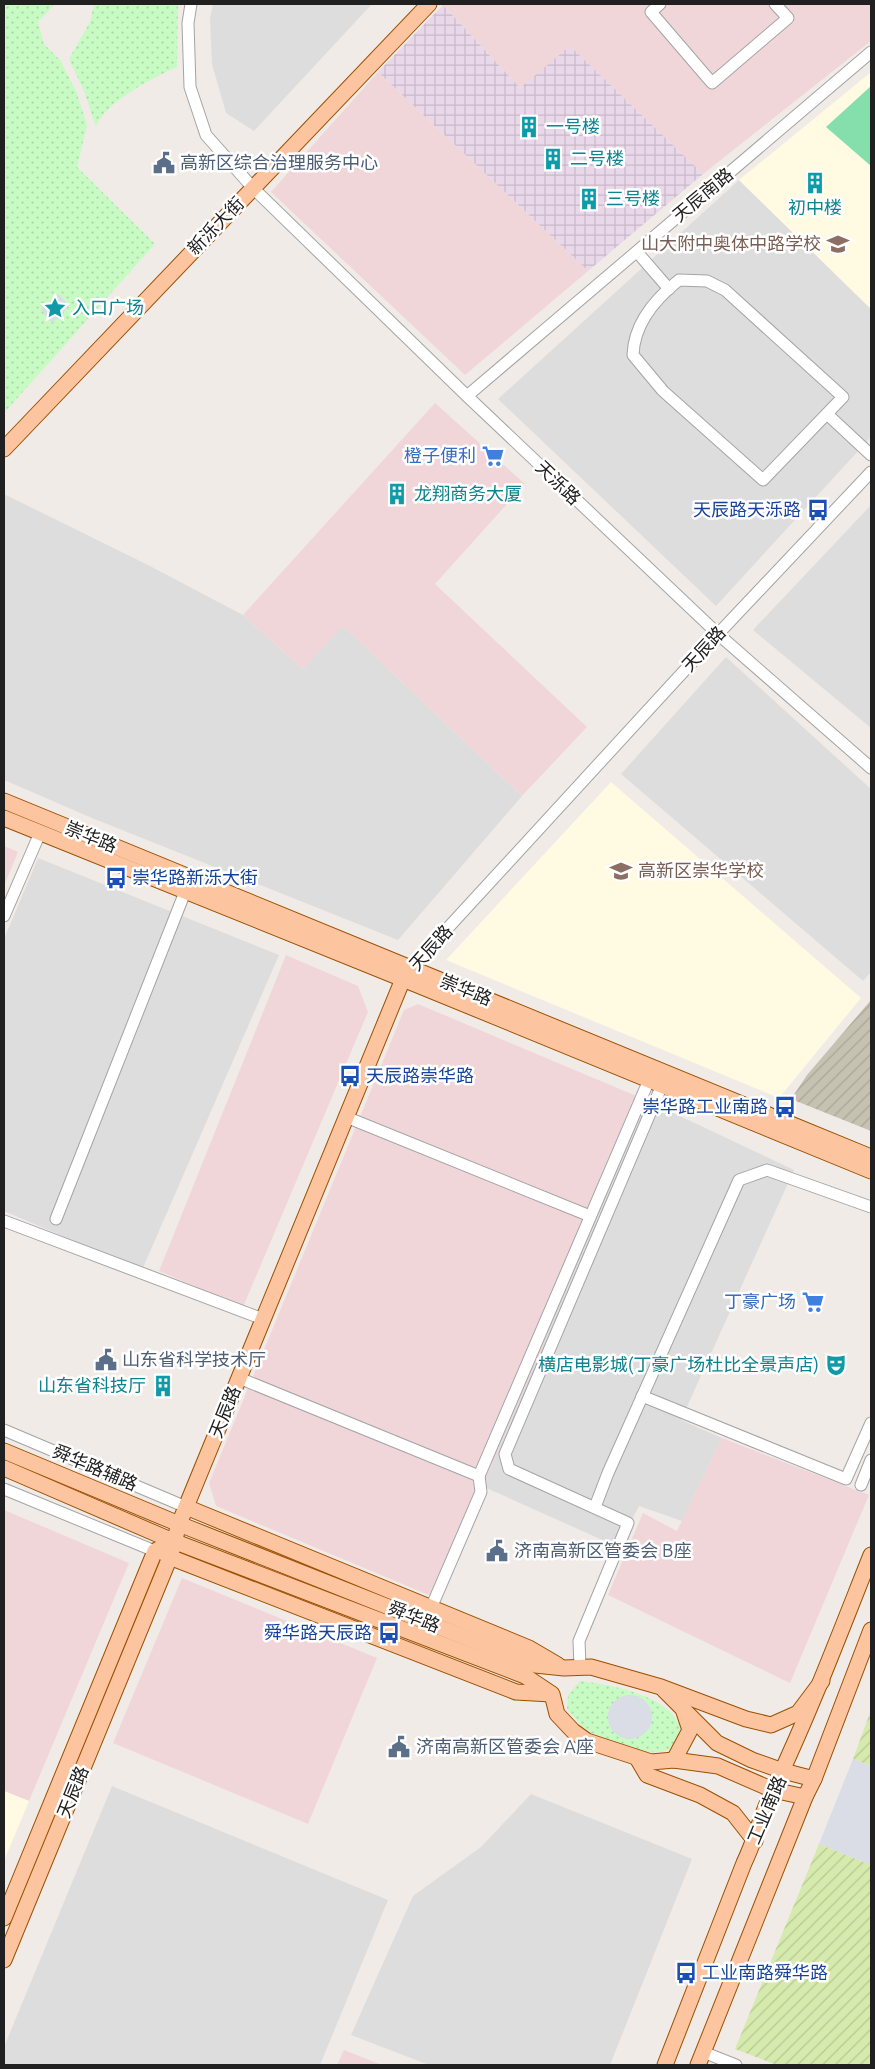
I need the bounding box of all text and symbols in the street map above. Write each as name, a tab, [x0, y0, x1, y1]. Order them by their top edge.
building icon: 一号楼	[516, 114, 542, 140]
place label: 一号楼	[546, 116, 600, 136]
building icon: 二号楼	[540, 146, 566, 172]
place label: 二号楼	[570, 148, 624, 168]
public building icon: 高新区综合治理服务中心	[151, 150, 177, 176]
place label: 高新区综合治理服务中心	[180, 152, 378, 172]
street label: 天辰南路	[668, 163, 736, 225]
building icon: 初中楼	[802, 170, 828, 196]
building icon: 三号楼	[576, 186, 602, 212]
place label: 三号楼	[606, 188, 660, 208]
street label: 新泺大街	[183, 192, 247, 258]
place label: 初中楼	[788, 197, 842, 217]
school or university icon: 山大附中奥体中路学校	[825, 231, 851, 257]
place label: 山大附中奥体中路学校	[641, 233, 821, 253]
place icon: 入口广场	[42, 295, 68, 321]
place label: 入口广场	[72, 297, 144, 317]
supermarket icon: 橙子便利	[480, 443, 506, 469]
place label: 橙子便利	[404, 445, 476, 465]
street label: 天泺路	[532, 456, 585, 508]
building icon: 龙翔商务大厦	[384, 481, 410, 507]
place label: 龙翔商务大厦	[414, 483, 522, 503]
bus stop icon: 天辰路天泺路	[805, 497, 831, 523]
place label: 天辰路天泺路	[693, 499, 801, 519]
street label: 天辰路	[678, 622, 729, 675]
street label: 崇华路	[63, 817, 120, 855]
school or university icon: 高新区崇华学校	[608, 858, 634, 884]
place label: 高新区崇华学校	[638, 860, 764, 880]
bus stop icon: 崇华路新泺大街	[103, 865, 129, 891]
place label: 崇华路新泺大街	[132, 867, 258, 887]
street label: 天辰路	[405, 921, 456, 974]
street label: 崇华路	[438, 970, 495, 1008]
bus stop icon: 天辰路崇华路	[337, 1063, 363, 1089]
place label: 天辰路崇华路	[366, 1065, 474, 1085]
bus stop icon: 崇华路工业南路	[772, 1094, 798, 1120]
place label: 崇华路工业南路	[642, 1096, 768, 1116]
supermarket icon: 丁豪广场	[800, 1289, 826, 1315]
place label: 丁豪广场	[724, 1291, 796, 1311]
public building icon: 山东省科学技术厅	[93, 1347, 119, 1373]
place label: 山东省科学技术厅	[122, 1349, 266, 1369]
theatre icon: 横店电影城(丁豪广场杜比全景声店)	[823, 1352, 849, 1378]
place label: 横店电影城(丁豪广场杜比全景声店)	[538, 1354, 819, 1375]
building icon: 山东省科技厅	[150, 1373, 176, 1399]
place label: 山东省科技厅	[38, 1375, 146, 1395]
street label: 天辰路	[205, 1383, 243, 1440]
street label: 舜华路辅路	[50, 1440, 141, 1494]
public building icon: 济南高新区管委会 B座	[484, 1538, 510, 1564]
place label: 济南高新区管委会 B座	[514, 1540, 692, 1560]
street label: 舜华路	[386, 1597, 443, 1635]
bus stop icon: 舜华路天辰路	[376, 1620, 402, 1646]
place label: 舜华路天辰路	[264, 1622, 372, 1642]
public building icon: 济南高新区管委会 A座	[386, 1734, 412, 1760]
place label: 济南高新区管委会 A座	[416, 1736, 594, 1756]
street label: 天辰路	[53, 1763, 91, 1820]
street label: 工业南路	[743, 1773, 789, 1847]
bus stop icon: 工业南路舜华路	[673, 1960, 699, 1986]
place label: 工业南路舜华路	[702, 1962, 828, 1982]

